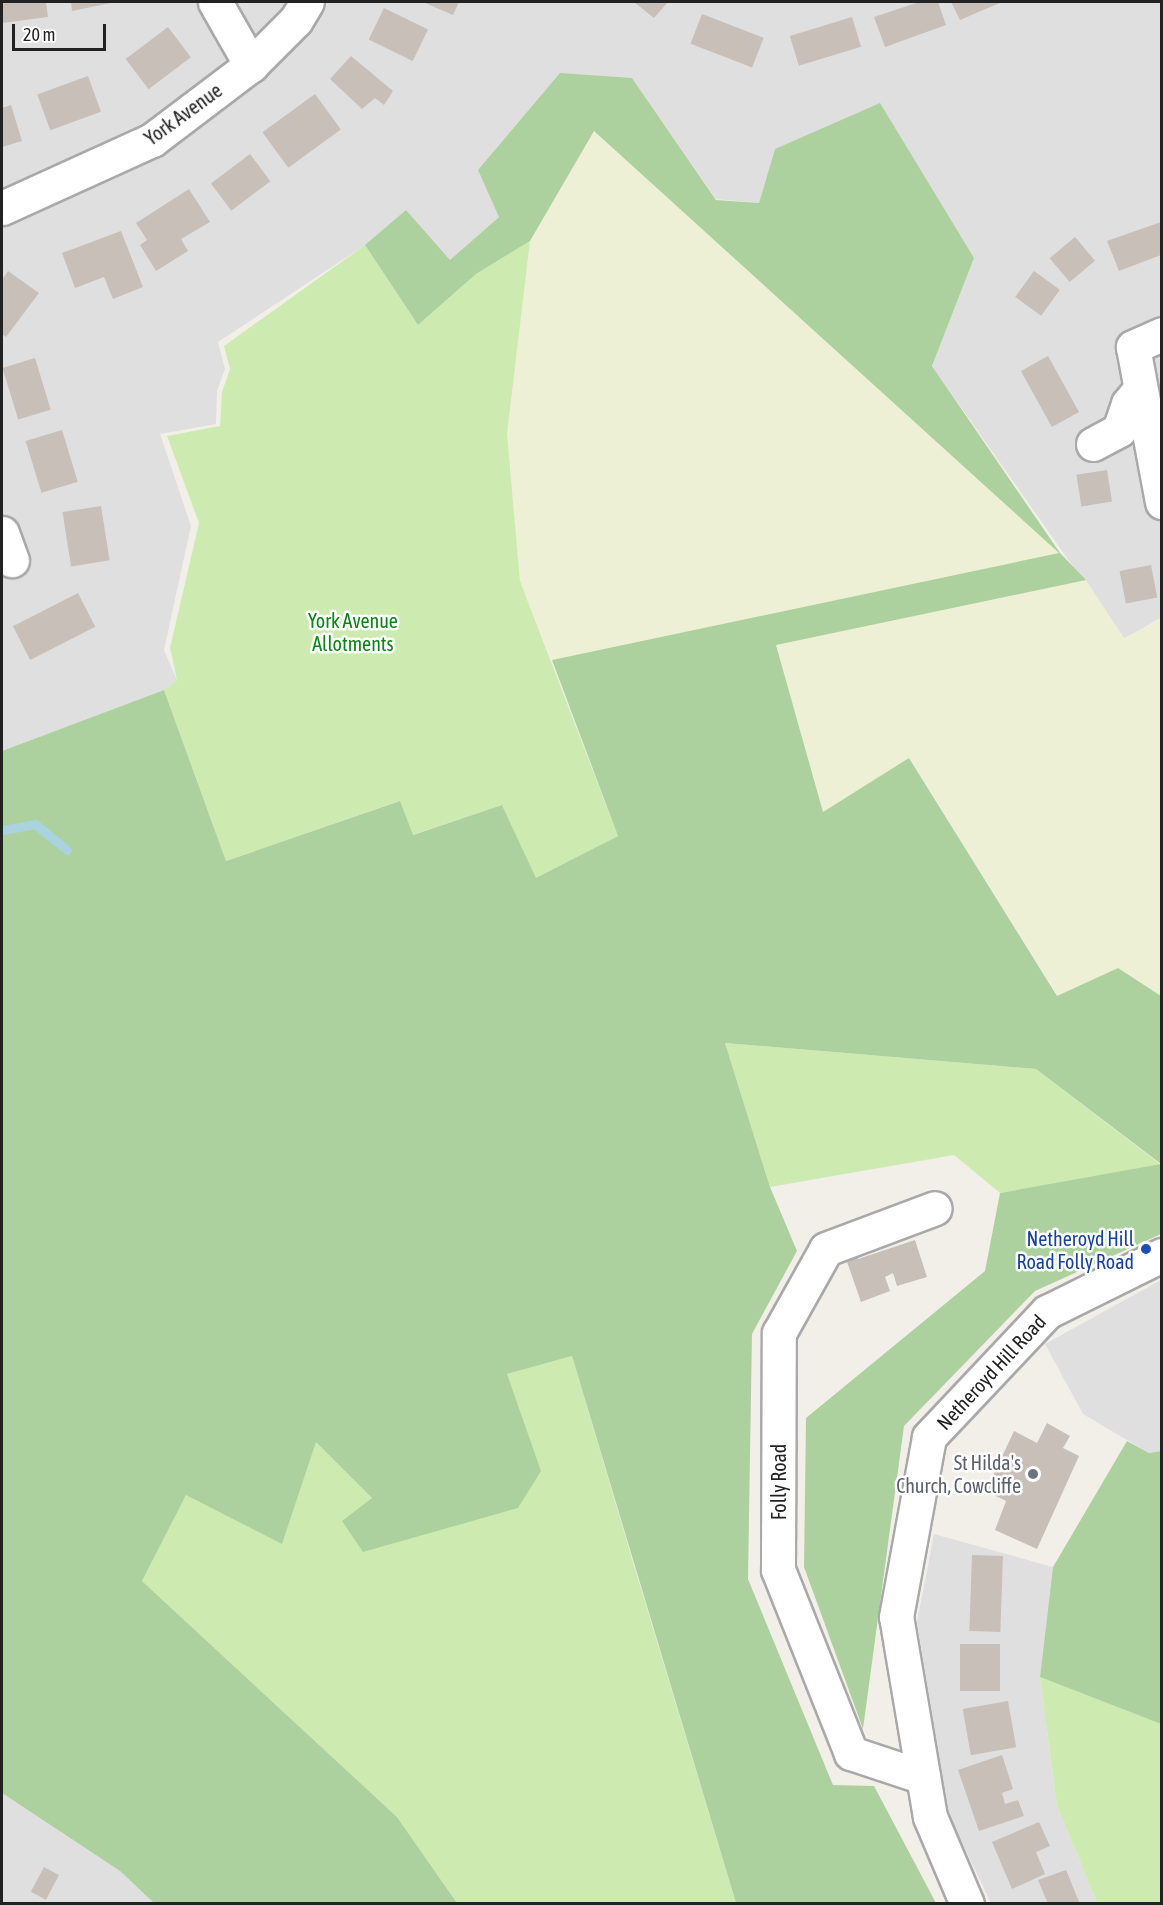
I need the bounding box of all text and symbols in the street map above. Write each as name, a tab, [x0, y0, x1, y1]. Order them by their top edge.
scale bar	[15, 12, 110, 50]
text: 20 m	[23, 24, 55, 45]
street label: York Avenue	[140, 78, 226, 150]
park label: York Avenue Allotments	[308, 609, 398, 656]
place label: Netheroyd Hill Road Folly Road	[1016, 1226, 1134, 1273]
marker: Netheroyd Hill Road Folly Road	[1139, 1242, 1153, 1256]
street label: Netheroyd Hill Road	[932, 1310, 1050, 1434]
street label: Folly Road	[766, 1444, 790, 1520]
place label: St Hilda's Church, Cowcliffe	[896, 1450, 1021, 1497]
marker: St Hilda's Church, Cowcliffe	[1026, 1467, 1040, 1481]

